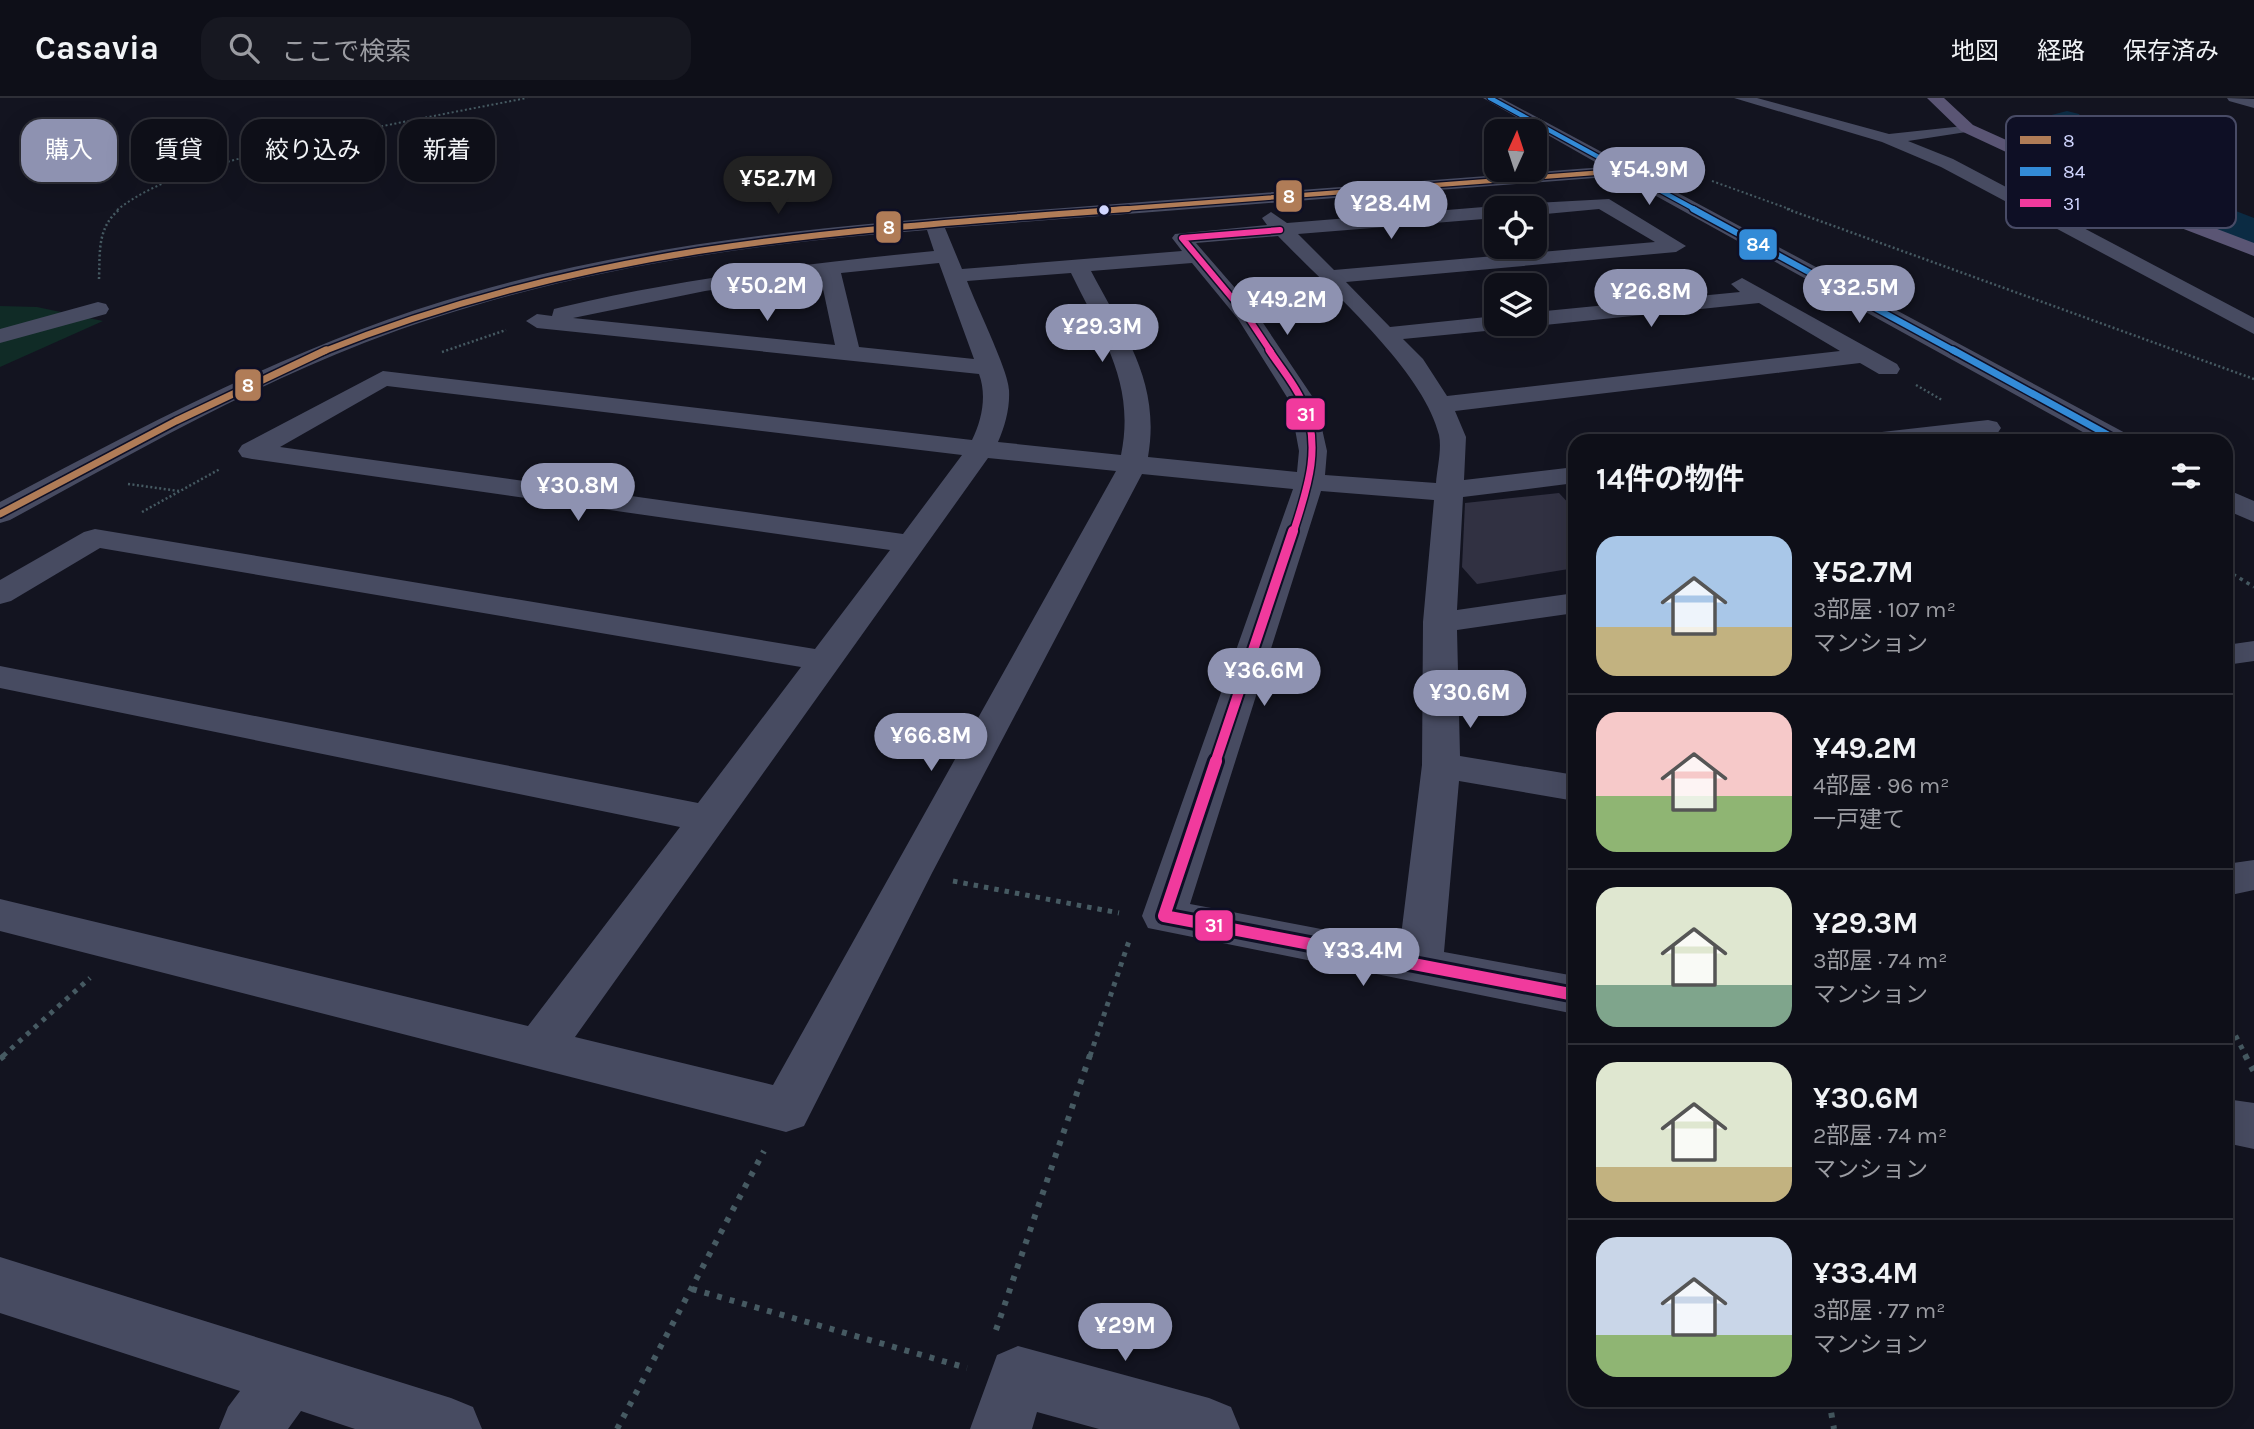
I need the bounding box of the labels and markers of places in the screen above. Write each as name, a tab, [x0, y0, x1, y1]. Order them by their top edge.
pin: ¥54.9M	[1592, 148, 1706, 207]
pin: ¥52.7M	[721, 156, 835, 216]
pin: ¥28.4M	[1334, 181, 1448, 241]
unlabelled marker	[1097, 203, 1111, 217]
pin: ¥50.2M	[710, 264, 824, 323]
pin: ¥32.5M	[1802, 266, 1916, 325]
pin: ¥26.8M	[1594, 270, 1708, 329]
pin: ¥49.2M	[1230, 278, 1344, 337]
pin: ¥29.3M	[1045, 304, 1159, 364]
pin: ¥30.8M	[521, 464, 635, 523]
pin: ¥36.6M	[1207, 648, 1321, 708]
pin: ¥30.6M	[1413, 670, 1527, 730]
pin: ¥66.8M	[874, 714, 988, 773]
pin: ¥33.4M	[1306, 928, 1420, 988]
pin: ¥29M	[1084, 1304, 1166, 1363]

